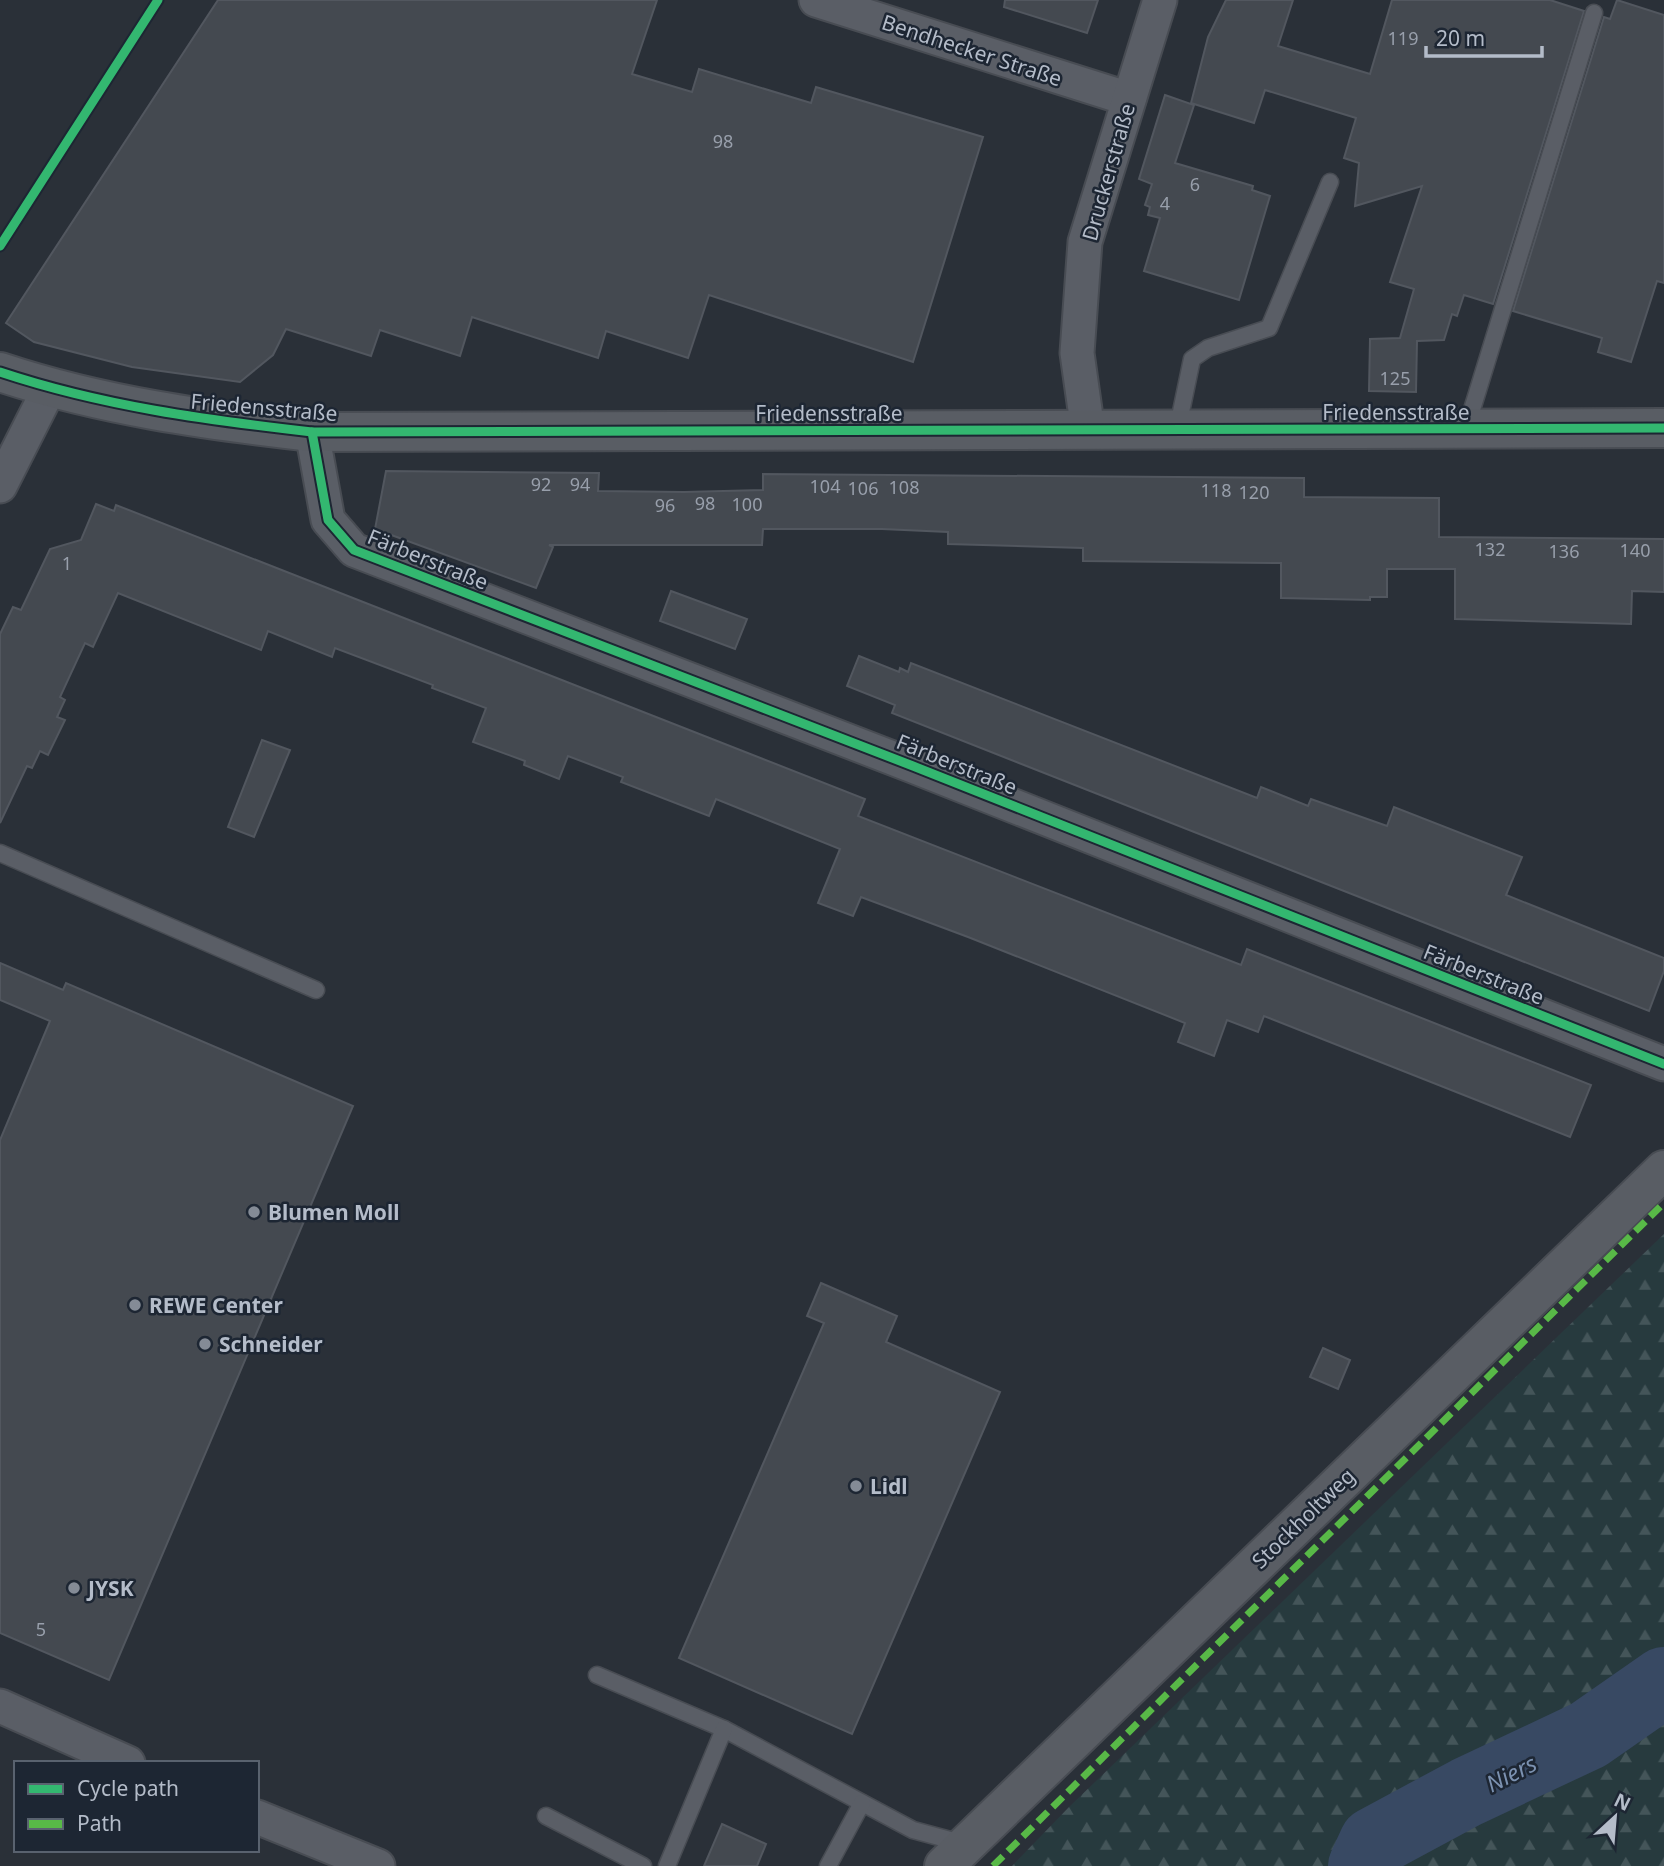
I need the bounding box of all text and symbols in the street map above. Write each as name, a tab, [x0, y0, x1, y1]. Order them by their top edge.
street label: Bendhecker Straße	[878, 8, 1066, 92]
scale bar	[1426, 14, 1542, 58]
text: 20 m	[1436, 24, 1485, 52]
house number: 119	[1388, 26, 1418, 50]
street label: Druckerstraße	[1075, 100, 1141, 244]
house number: 98	[713, 129, 733, 153]
house number: 6	[1190, 172, 1200, 196]
house number: 4	[1160, 191, 1170, 215]
house number: 125	[1380, 366, 1410, 390]
street label: Friedensstraße	[189, 387, 339, 427]
street label: Friedensstraße	[1322, 398, 1470, 426]
street label: Friedensstraße	[755, 399, 903, 427]
house number: 92	[531, 472, 551, 496]
house number: 94	[570, 472, 590, 496]
house number: 104	[810, 474, 840, 498]
house number: 108	[889, 475, 919, 499]
house number: 106	[848, 476, 878, 500]
house number: 118	[1201, 478, 1231, 502]
house number: 120	[1239, 480, 1269, 504]
house number: 98	[695, 491, 715, 515]
house number: 100	[732, 492, 762, 516]
house number: 96	[655, 493, 675, 517]
street label: Färberstraße	[364, 522, 492, 596]
house number: 132	[1475, 537, 1505, 561]
house number: 140	[1620, 538, 1650, 562]
house number: 136	[1549, 539, 1579, 563]
house number: 1	[62, 551, 72, 575]
street label: Färberstraße	[893, 727, 1021, 801]
street label: Färberstraße	[1420, 937, 1548, 1011]
place label: Blumen Moll	[268, 1198, 399, 1226]
marker: Blumen Moll	[246, 1204, 262, 1220]
place label: REWE Center	[149, 1291, 283, 1319]
marker: REWE Center	[127, 1297, 143, 1313]
place label: Schneider	[219, 1330, 323, 1358]
marker: Schneider	[197, 1336, 213, 1352]
street label: Stockholtweg	[1245, 1462, 1361, 1574]
place label: Lidl	[870, 1472, 908, 1500]
marker: Lidl	[848, 1478, 864, 1494]
place label: JYSK	[86, 1574, 134, 1602]
marker: JYSK	[66, 1580, 82, 1596]
house number: 5	[36, 1617, 46, 1641]
water label: Niers	[1480, 1747, 1542, 1799]
legend	[14, 1761, 259, 1852]
text: Cycle path	[77, 1774, 179, 1802]
north arrow	[1580, 1782, 1650, 1852]
text: N	[1610, 1787, 1635, 1817]
text: Path	[77, 1809, 122, 1837]

